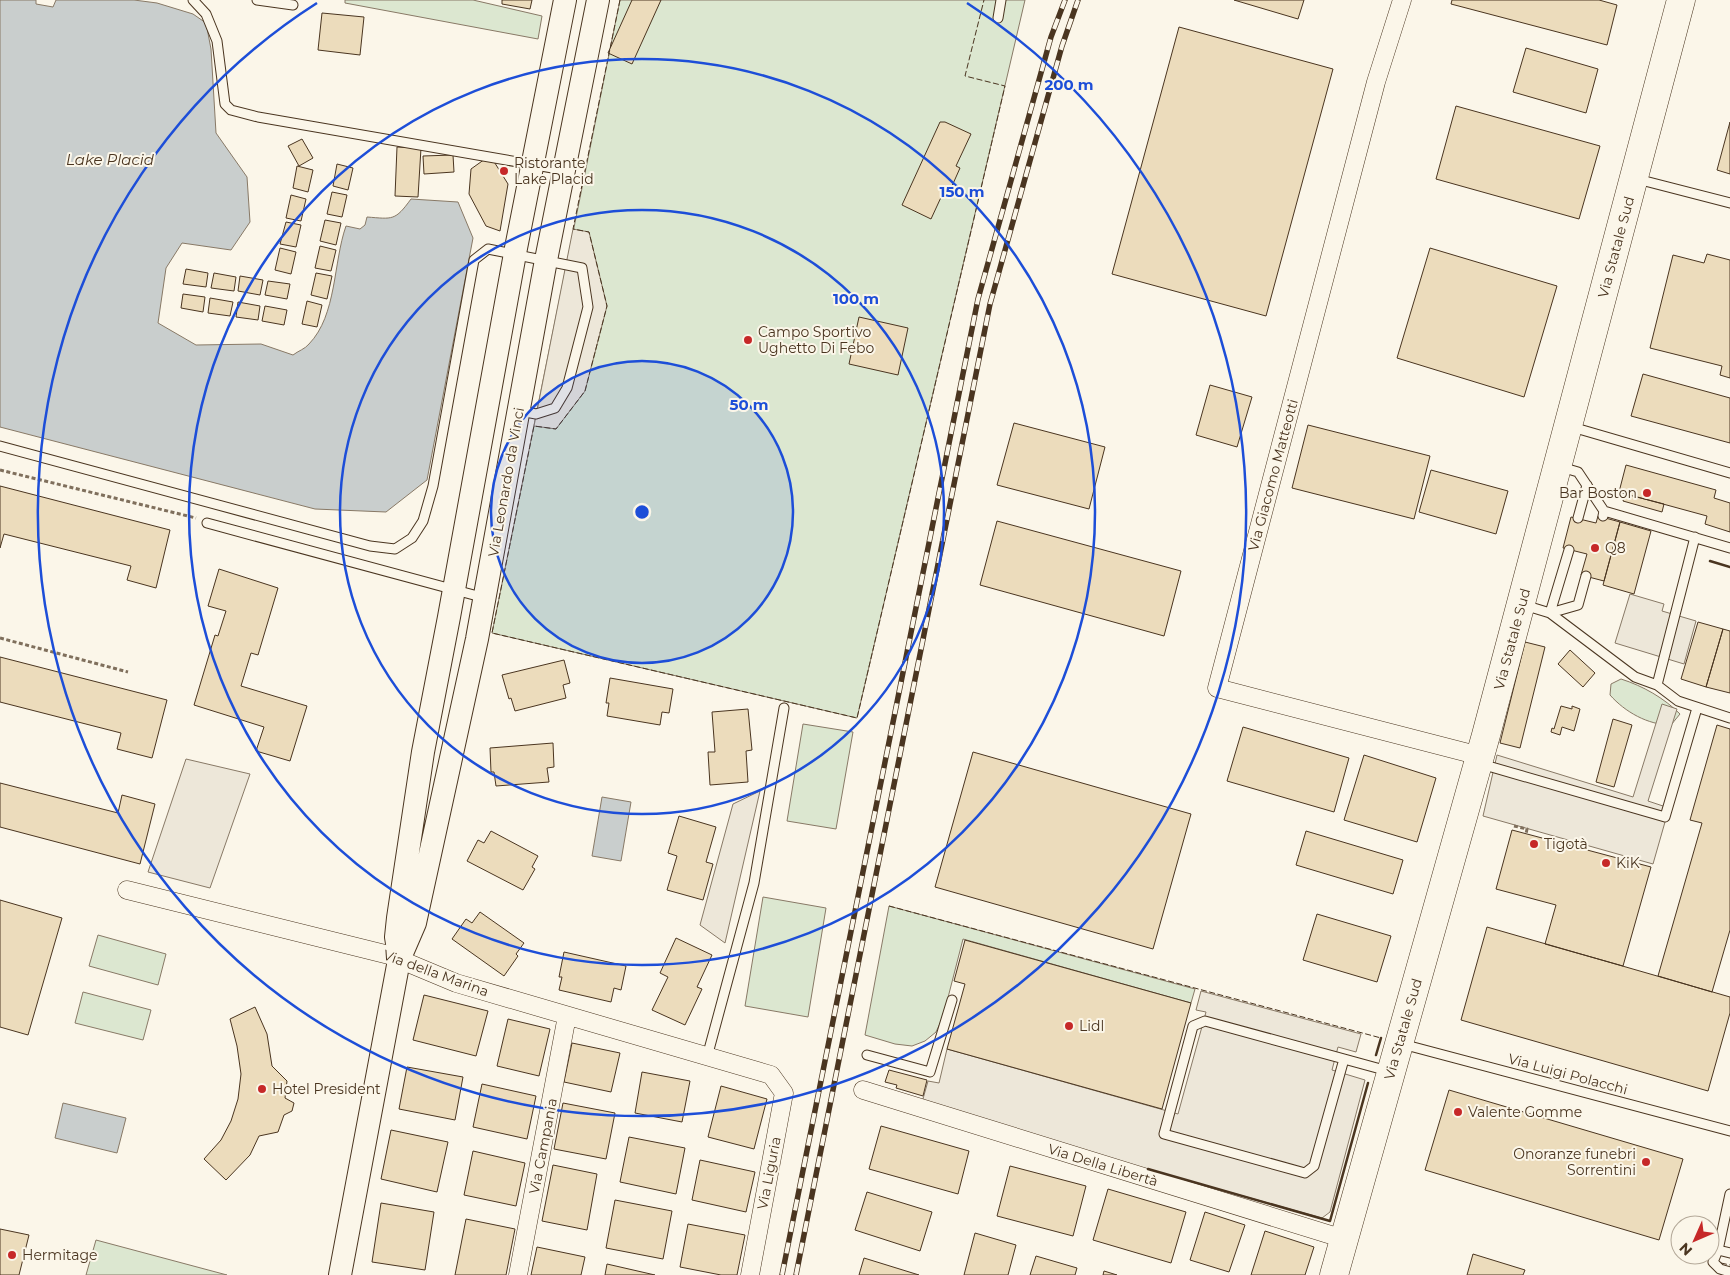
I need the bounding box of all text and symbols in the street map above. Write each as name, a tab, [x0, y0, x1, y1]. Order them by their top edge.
text: 200 m	[1044, 75, 1094, 94]
water label: Lake Placid	[66, 150, 155, 169]
place label: Ristorante Lake Placid	[514, 154, 594, 188]
marker: Ristorante Lake Placid	[498, 165, 510, 177]
text: 150 m	[940, 182, 984, 201]
street label: Via Statale Sud	[1594, 194, 1638, 300]
text: 100 m	[833, 289, 879, 308]
place label: Campo Sportivo Ughetto Di Febo	[758, 323, 875, 357]
marker: Campo Sportivo Ughetto Di Febo	[742, 334, 754, 346]
text: 50 m	[729, 395, 769, 414]
street label: Via Giacomo Matteotti	[1244, 397, 1302, 553]
street label: Via Leonardo da Vinci	[484, 406, 528, 558]
place label: Bar Boston	[1559, 484, 1637, 502]
marker: Bar Boston	[1641, 487, 1653, 499]
centre of rings	[633, 503, 651, 521]
place label: Q8	[1605, 539, 1626, 557]
marker: Q8	[1589, 542, 1601, 554]
street label: Via Statale Sud	[1490, 586, 1534, 692]
place label: Tigotà	[1544, 835, 1588, 853]
marker: Tigotà	[1528, 838, 1540, 850]
place label: KiK	[1616, 854, 1640, 872]
marker: KiK	[1600, 857, 1612, 869]
street label: Via della Marina	[381, 946, 491, 1000]
street label: Via Statale Sud	[1380, 976, 1426, 1082]
place label: Lidl	[1079, 1017, 1104, 1035]
marker: Lidl	[1063, 1020, 1075, 1032]
street label: Via Luigi Polacchi	[1506, 1049, 1630, 1099]
place label: Hotel President	[272, 1080, 381, 1098]
marker: Hotel President	[256, 1083, 268, 1095]
street label: Via Campania	[525, 1096, 561, 1196]
place label: Valente Gomme	[1468, 1103, 1582, 1121]
marker: Valente Gomme	[1452, 1106, 1464, 1118]
street label: Via Liguria	[753, 1135, 785, 1211]
street label: Via Della Libertà	[1046, 1140, 1160, 1190]
place label: Onoranze funebri Sorrentini	[1513, 1145, 1636, 1179]
marker: Onoranze funebri Sorrentini	[1640, 1156, 1652, 1168]
north arrow	[1670, 1215, 1720, 1265]
text: N	[1675, 1239, 1696, 1260]
place label: Hermitage	[22, 1246, 98, 1264]
marker: Hermitage	[6, 1249, 18, 1261]

